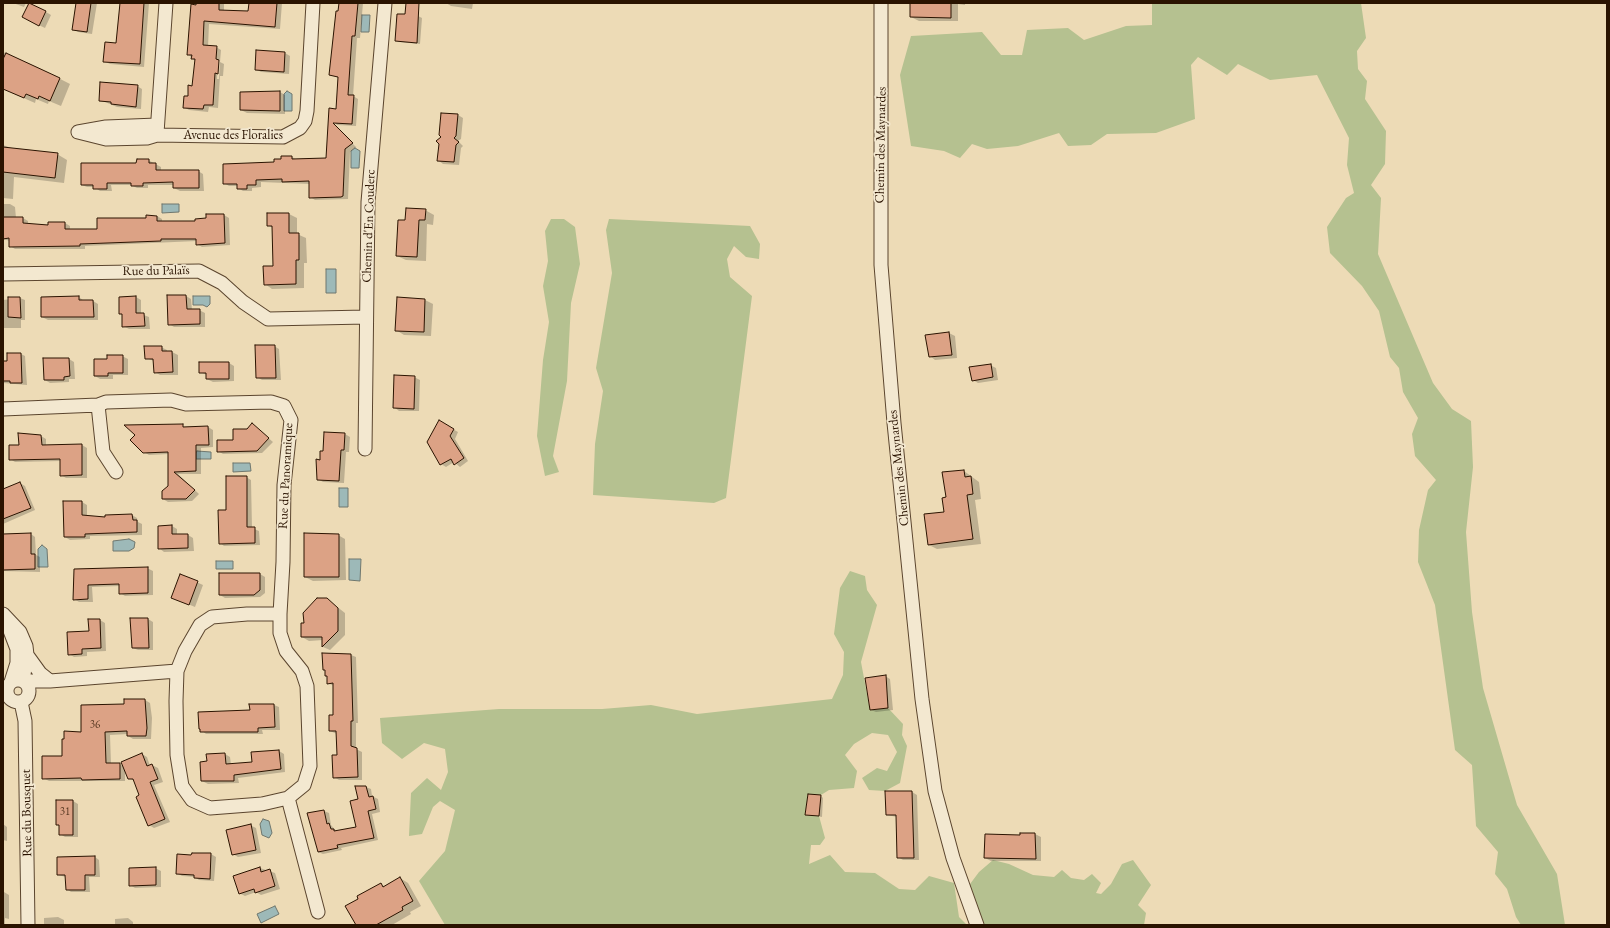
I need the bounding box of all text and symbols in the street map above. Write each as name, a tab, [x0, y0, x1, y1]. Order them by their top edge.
street label: Chemin des Maynardes	[872, 87, 890, 203]
street label: Avenue des Floralies	[183, 127, 283, 143]
street label: Chemin d'En Couderc	[359, 169, 379, 283]
street label: Rue du Palaïs	[122, 263, 190, 279]
street label: Chemin des Maynardes	[885, 409, 913, 527]
street label: Rue du Panoramique	[275, 422, 297, 530]
house number: 36	[90, 718, 100, 732]
street label: Rue du Bousquet	[18, 769, 36, 857]
house number: 31	[60, 805, 70, 819]

